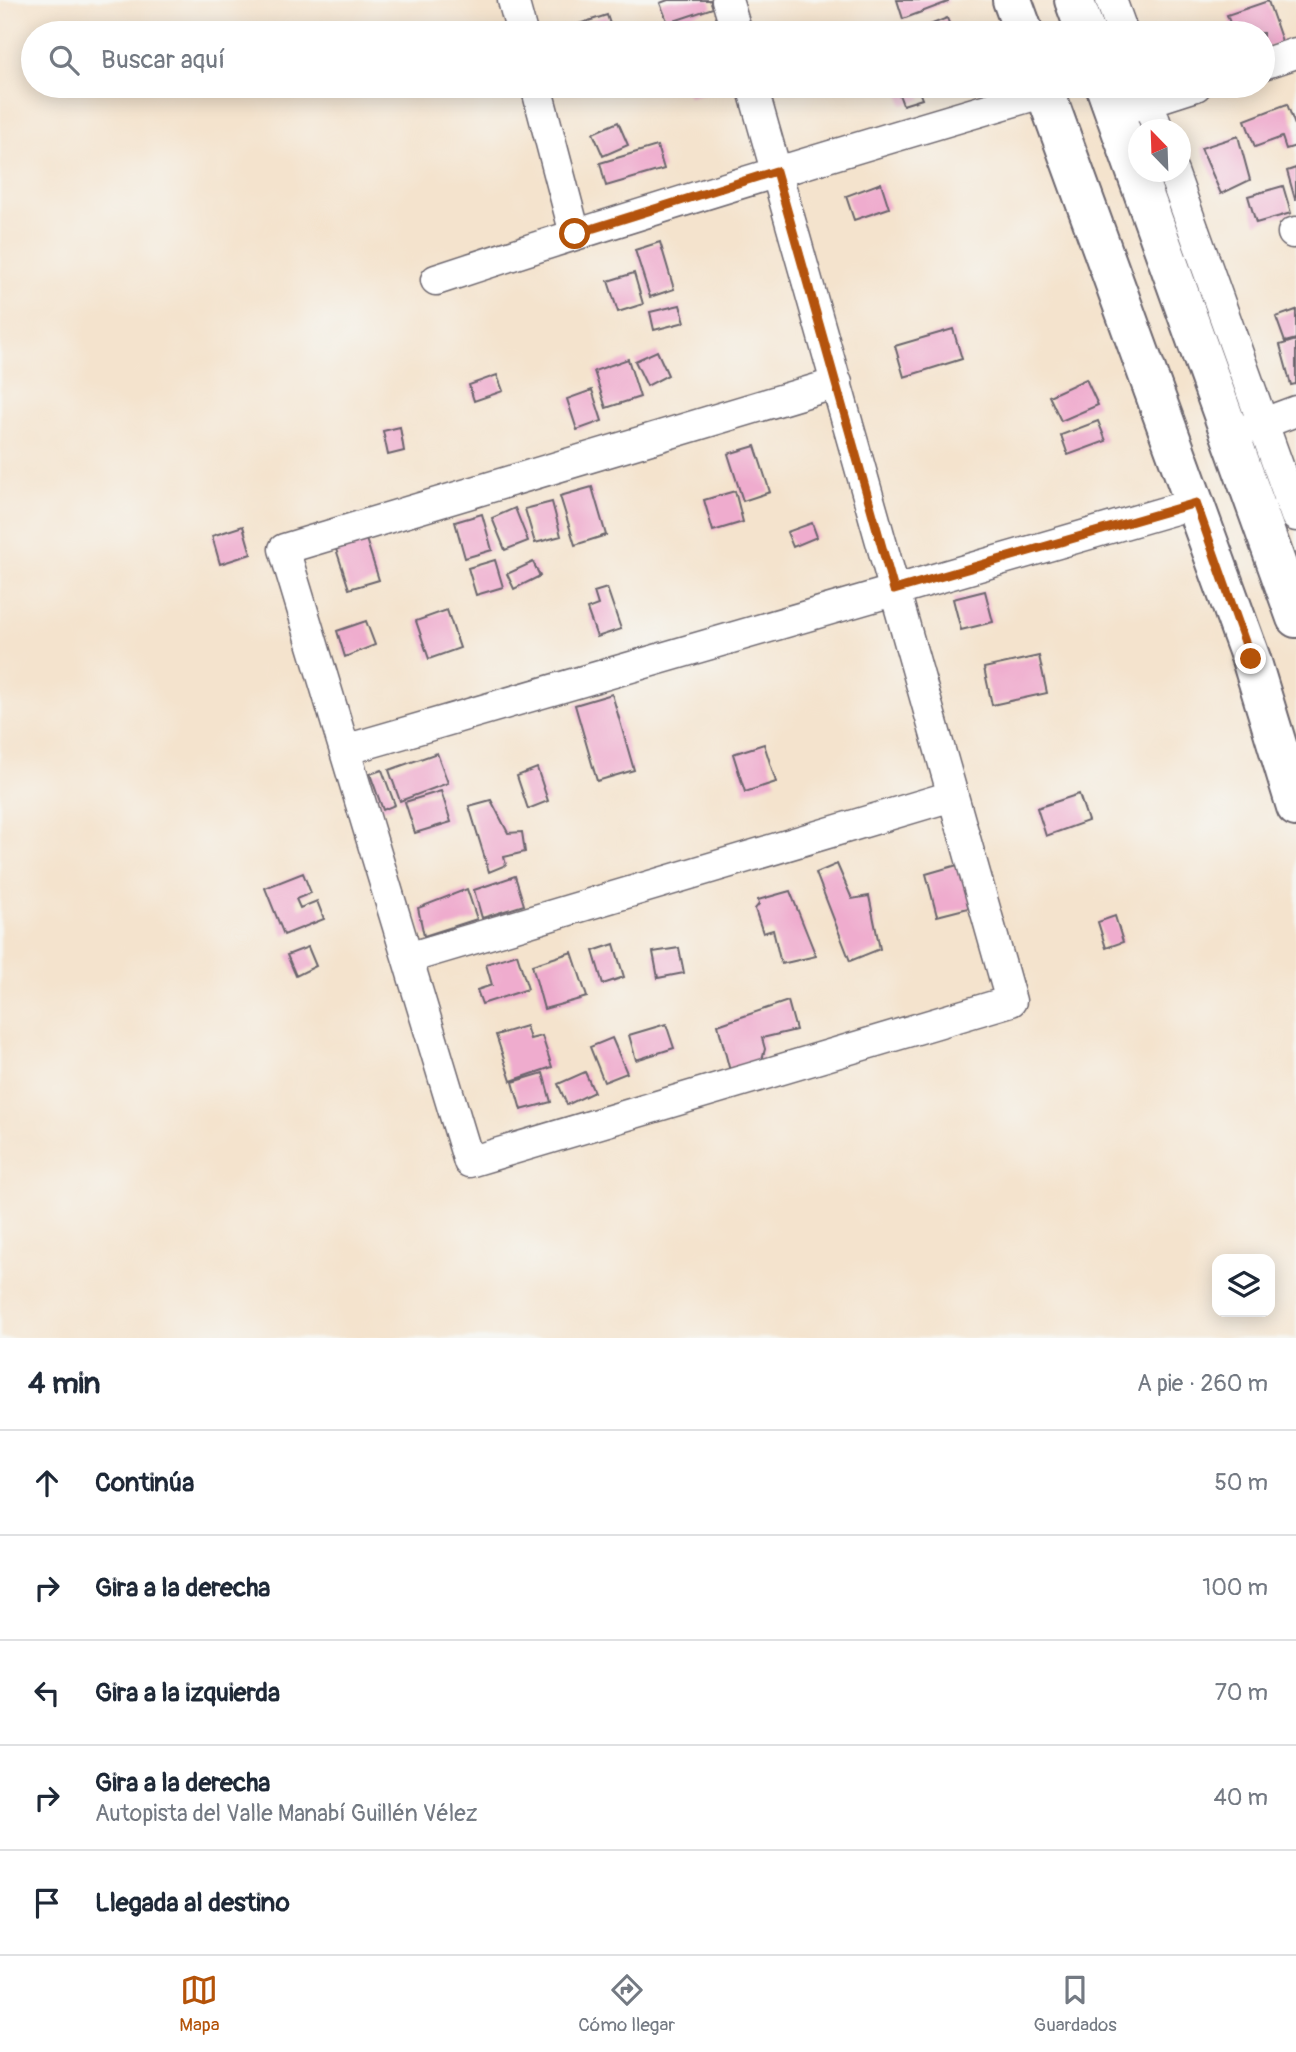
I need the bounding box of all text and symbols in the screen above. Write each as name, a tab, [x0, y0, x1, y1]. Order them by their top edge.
search box	[21, 21, 1275, 98]
icon: search	[45, 41, 83, 79]
text: Buscar aquí	[101, 44, 225, 76]
north arrow	[1128, 119, 1191, 182]
route start	[559, 218, 590, 249]
route end	[1235, 643, 1266, 674]
map controls	[1212, 1254, 1275, 1317]
button: layers	[1212, 1254, 1275, 1317]
text: 4 min	[28, 1365, 101, 1402]
text: A pie · 260 m	[1137, 1369, 1268, 1398]
icon: ahead	[28, 1464, 66, 1502]
text: Continúa	[95, 1467, 194, 1499]
text: 50 m	[1214, 1468, 1268, 1497]
icon: right	[28, 1569, 66, 1607]
text: Gira a la derecha	[95, 1572, 270, 1604]
text: 100 m	[1202, 1573, 1268, 1602]
icon: left	[28, 1674, 66, 1712]
text: Gira a la izquierda	[95, 1677, 280, 1709]
text: 70 m	[1215, 1678, 1268, 1707]
text: Gira a la derecha	[95, 1767, 270, 1799]
icon: right	[28, 1779, 66, 1817]
text: 40 m	[1214, 1783, 1268, 1812]
text: Autopista del Valle Manabí Guillén Vélez	[95, 1799, 478, 1828]
icon: arrive	[28, 1884, 66, 1922]
text: Llegada al destino	[95, 1887, 290, 1919]
tab: Mapa	[179, 1971, 220, 2037]
tab: Cómo llegar	[578, 1971, 675, 2037]
tab: Guardados	[1034, 1971, 1117, 2037]

